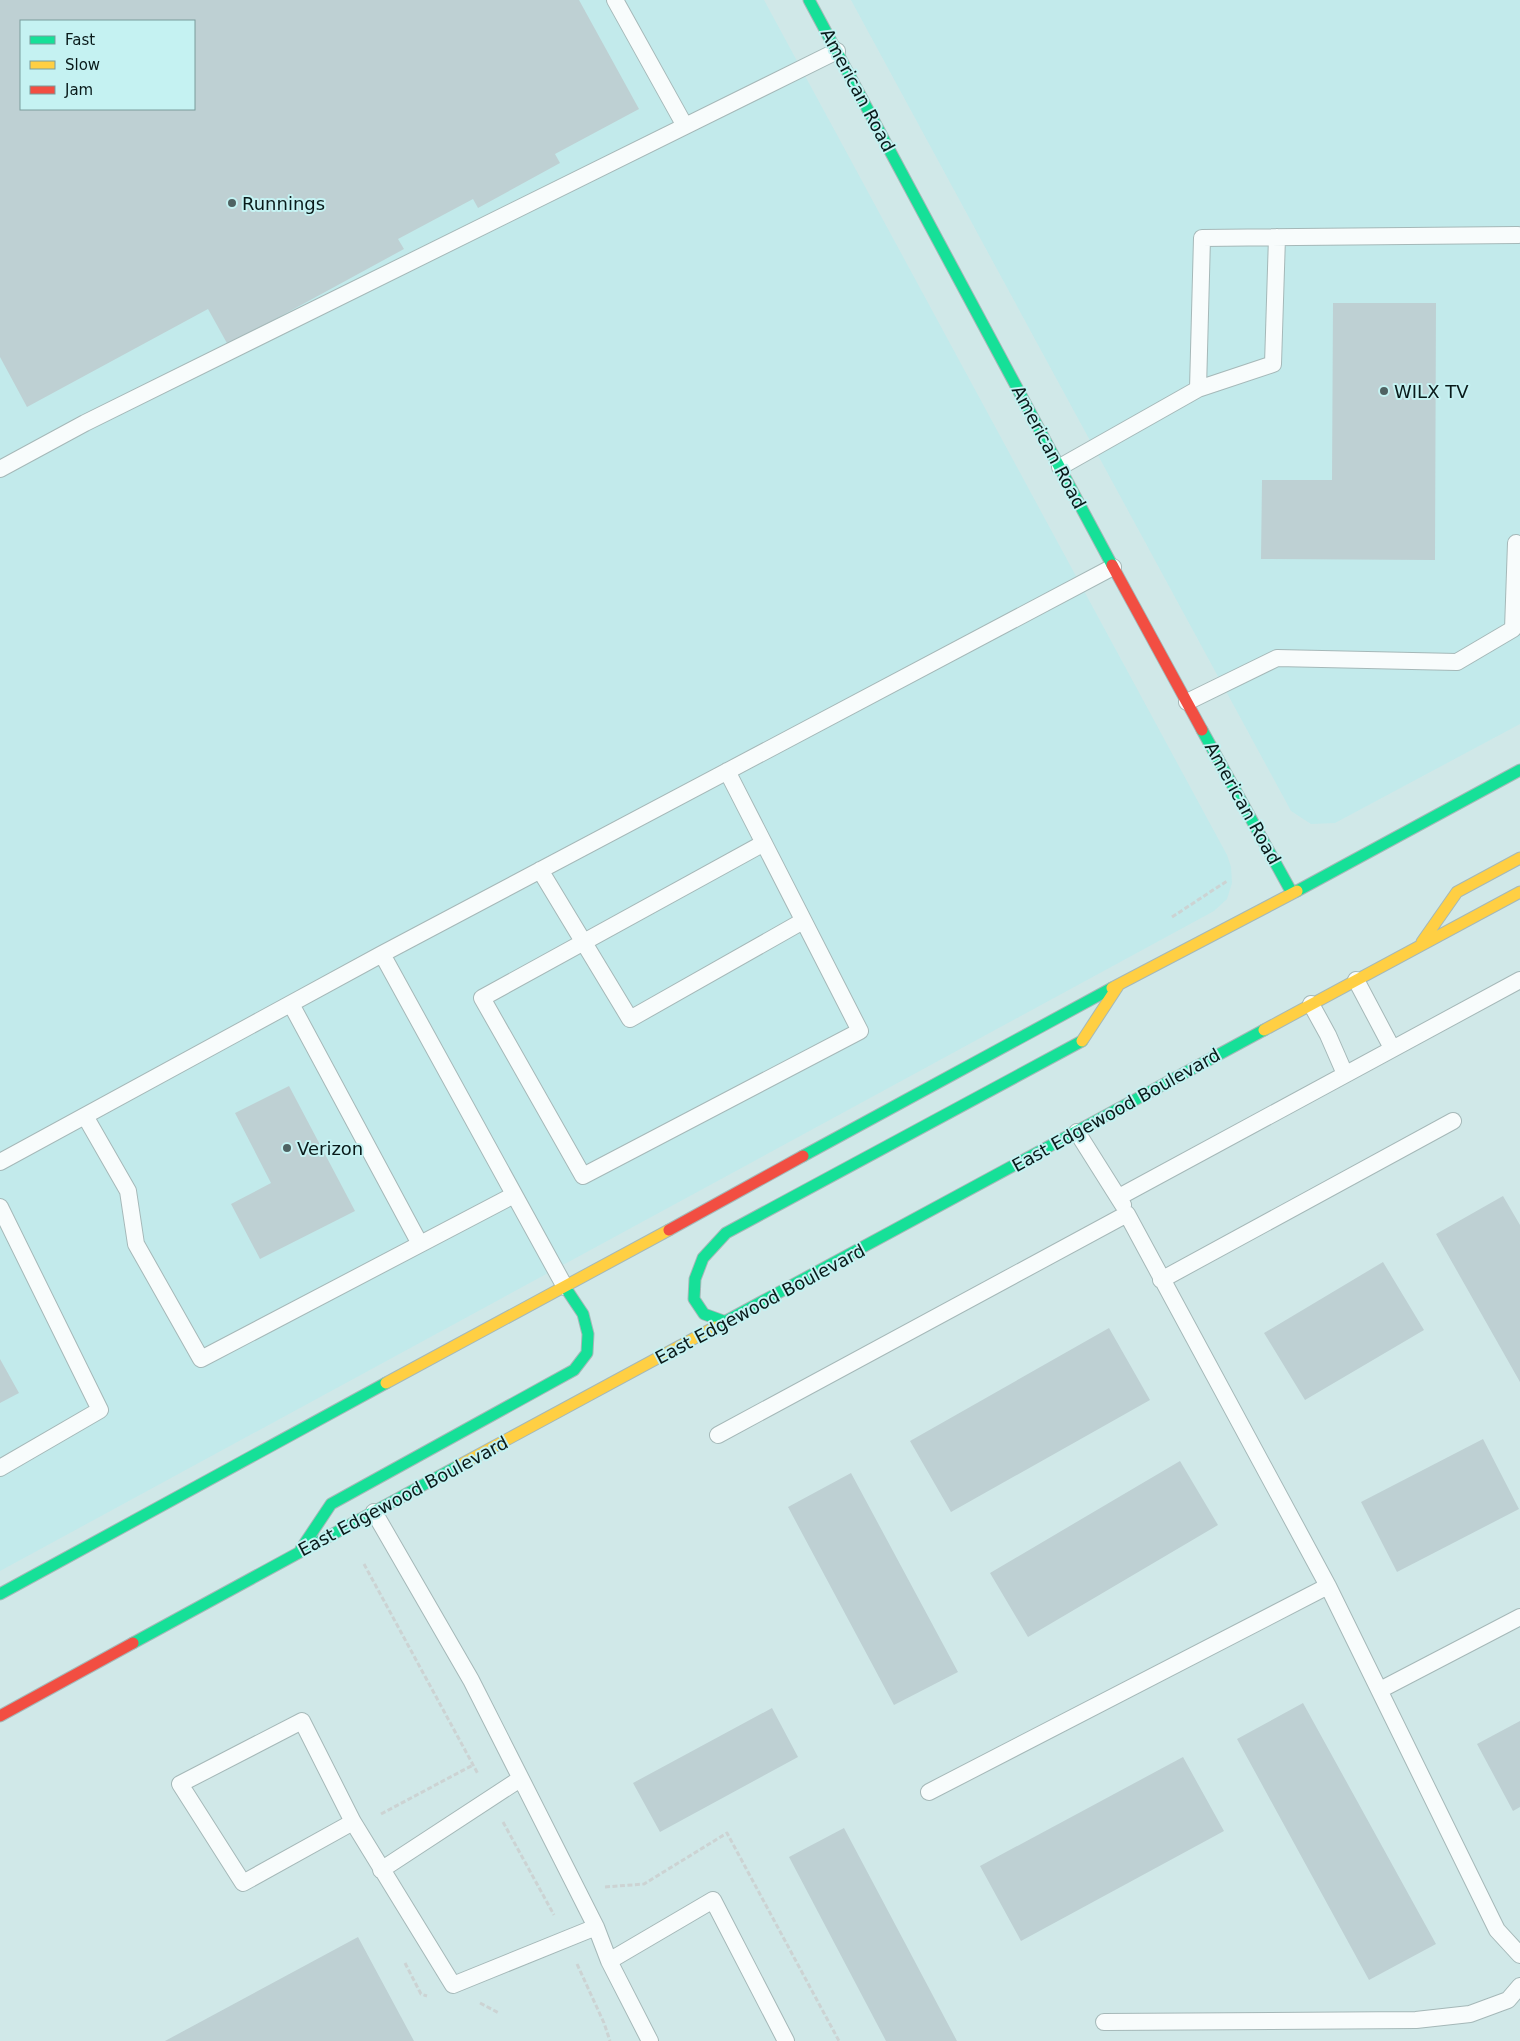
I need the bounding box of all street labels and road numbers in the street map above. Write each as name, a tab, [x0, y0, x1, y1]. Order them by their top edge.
street label: American Road	[817, 25, 899, 155]
street label: American Road	[1008, 382, 1090, 512]
street label: American Road	[1201, 738, 1285, 868]
street label: East Edgewood Boulevard	[1008, 1044, 1224, 1176]
street label: East Edgewood Boulevard	[651, 1240, 869, 1368]
street label: East Edgewood Boulevard	[294, 1432, 512, 1560]

